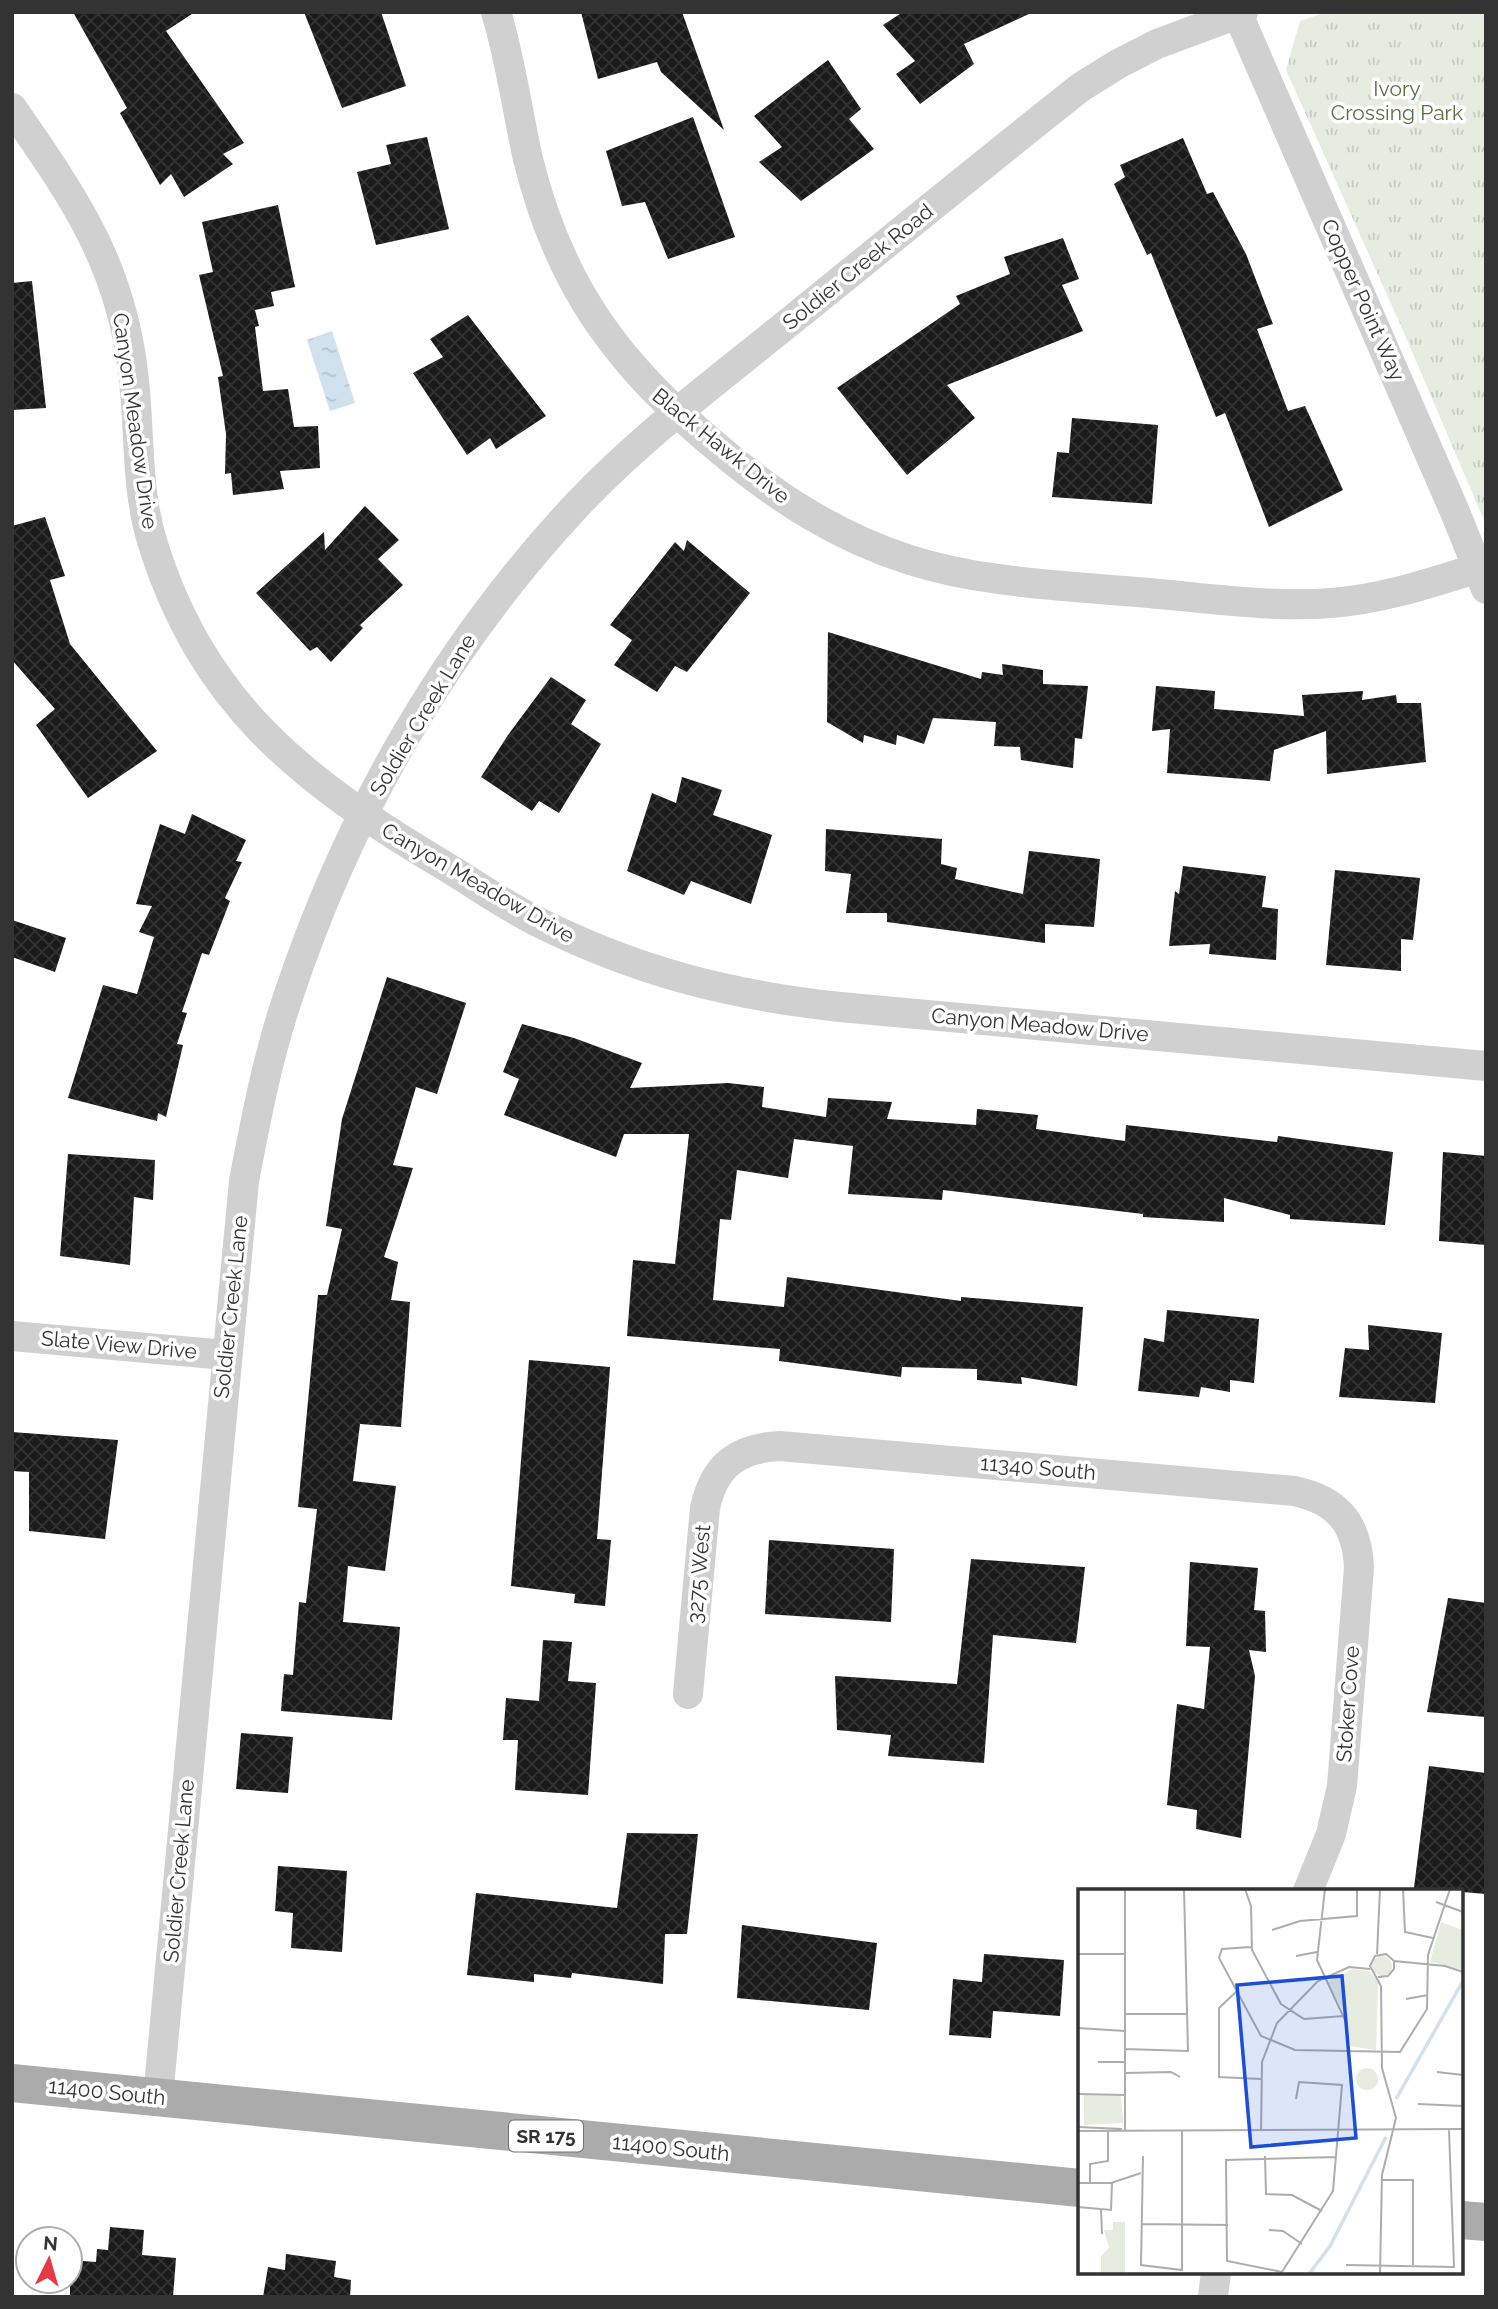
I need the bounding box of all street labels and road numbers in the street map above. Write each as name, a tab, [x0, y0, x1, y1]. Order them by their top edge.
street label: Soldier Creek Road	[778, 198, 938, 335]
street label: Copper Point Way	[1317, 215, 1410, 385]
street label: Canyon Meadow Drive	[108, 311, 163, 531]
street label: Black Hawk Drive	[648, 383, 795, 509]
street label: Soldier Creek Lane	[364, 629, 481, 800]
street label: Canyon Meadow Drive	[378, 817, 579, 948]
street label: Canyon Meadow Drive	[930, 1003, 1150, 1046]
street label: Soldier Creek Lane	[208, 1214, 253, 1400]
street label: Slate View Drive	[40, 1325, 198, 1364]
street label: 11340 South	[979, 1450, 1097, 1485]
street label: 3275 West	[682, 1523, 715, 1624]
street label: Stoker Cove	[1331, 1645, 1364, 1763]
street label: Soldier Creek Lane	[158, 1778, 199, 1964]
street label: 11400 South	[47, 2073, 167, 2110]
road number: SR 175	[509, 2120, 583, 2152]
street label: 11400 South	[611, 2129, 731, 2166]

